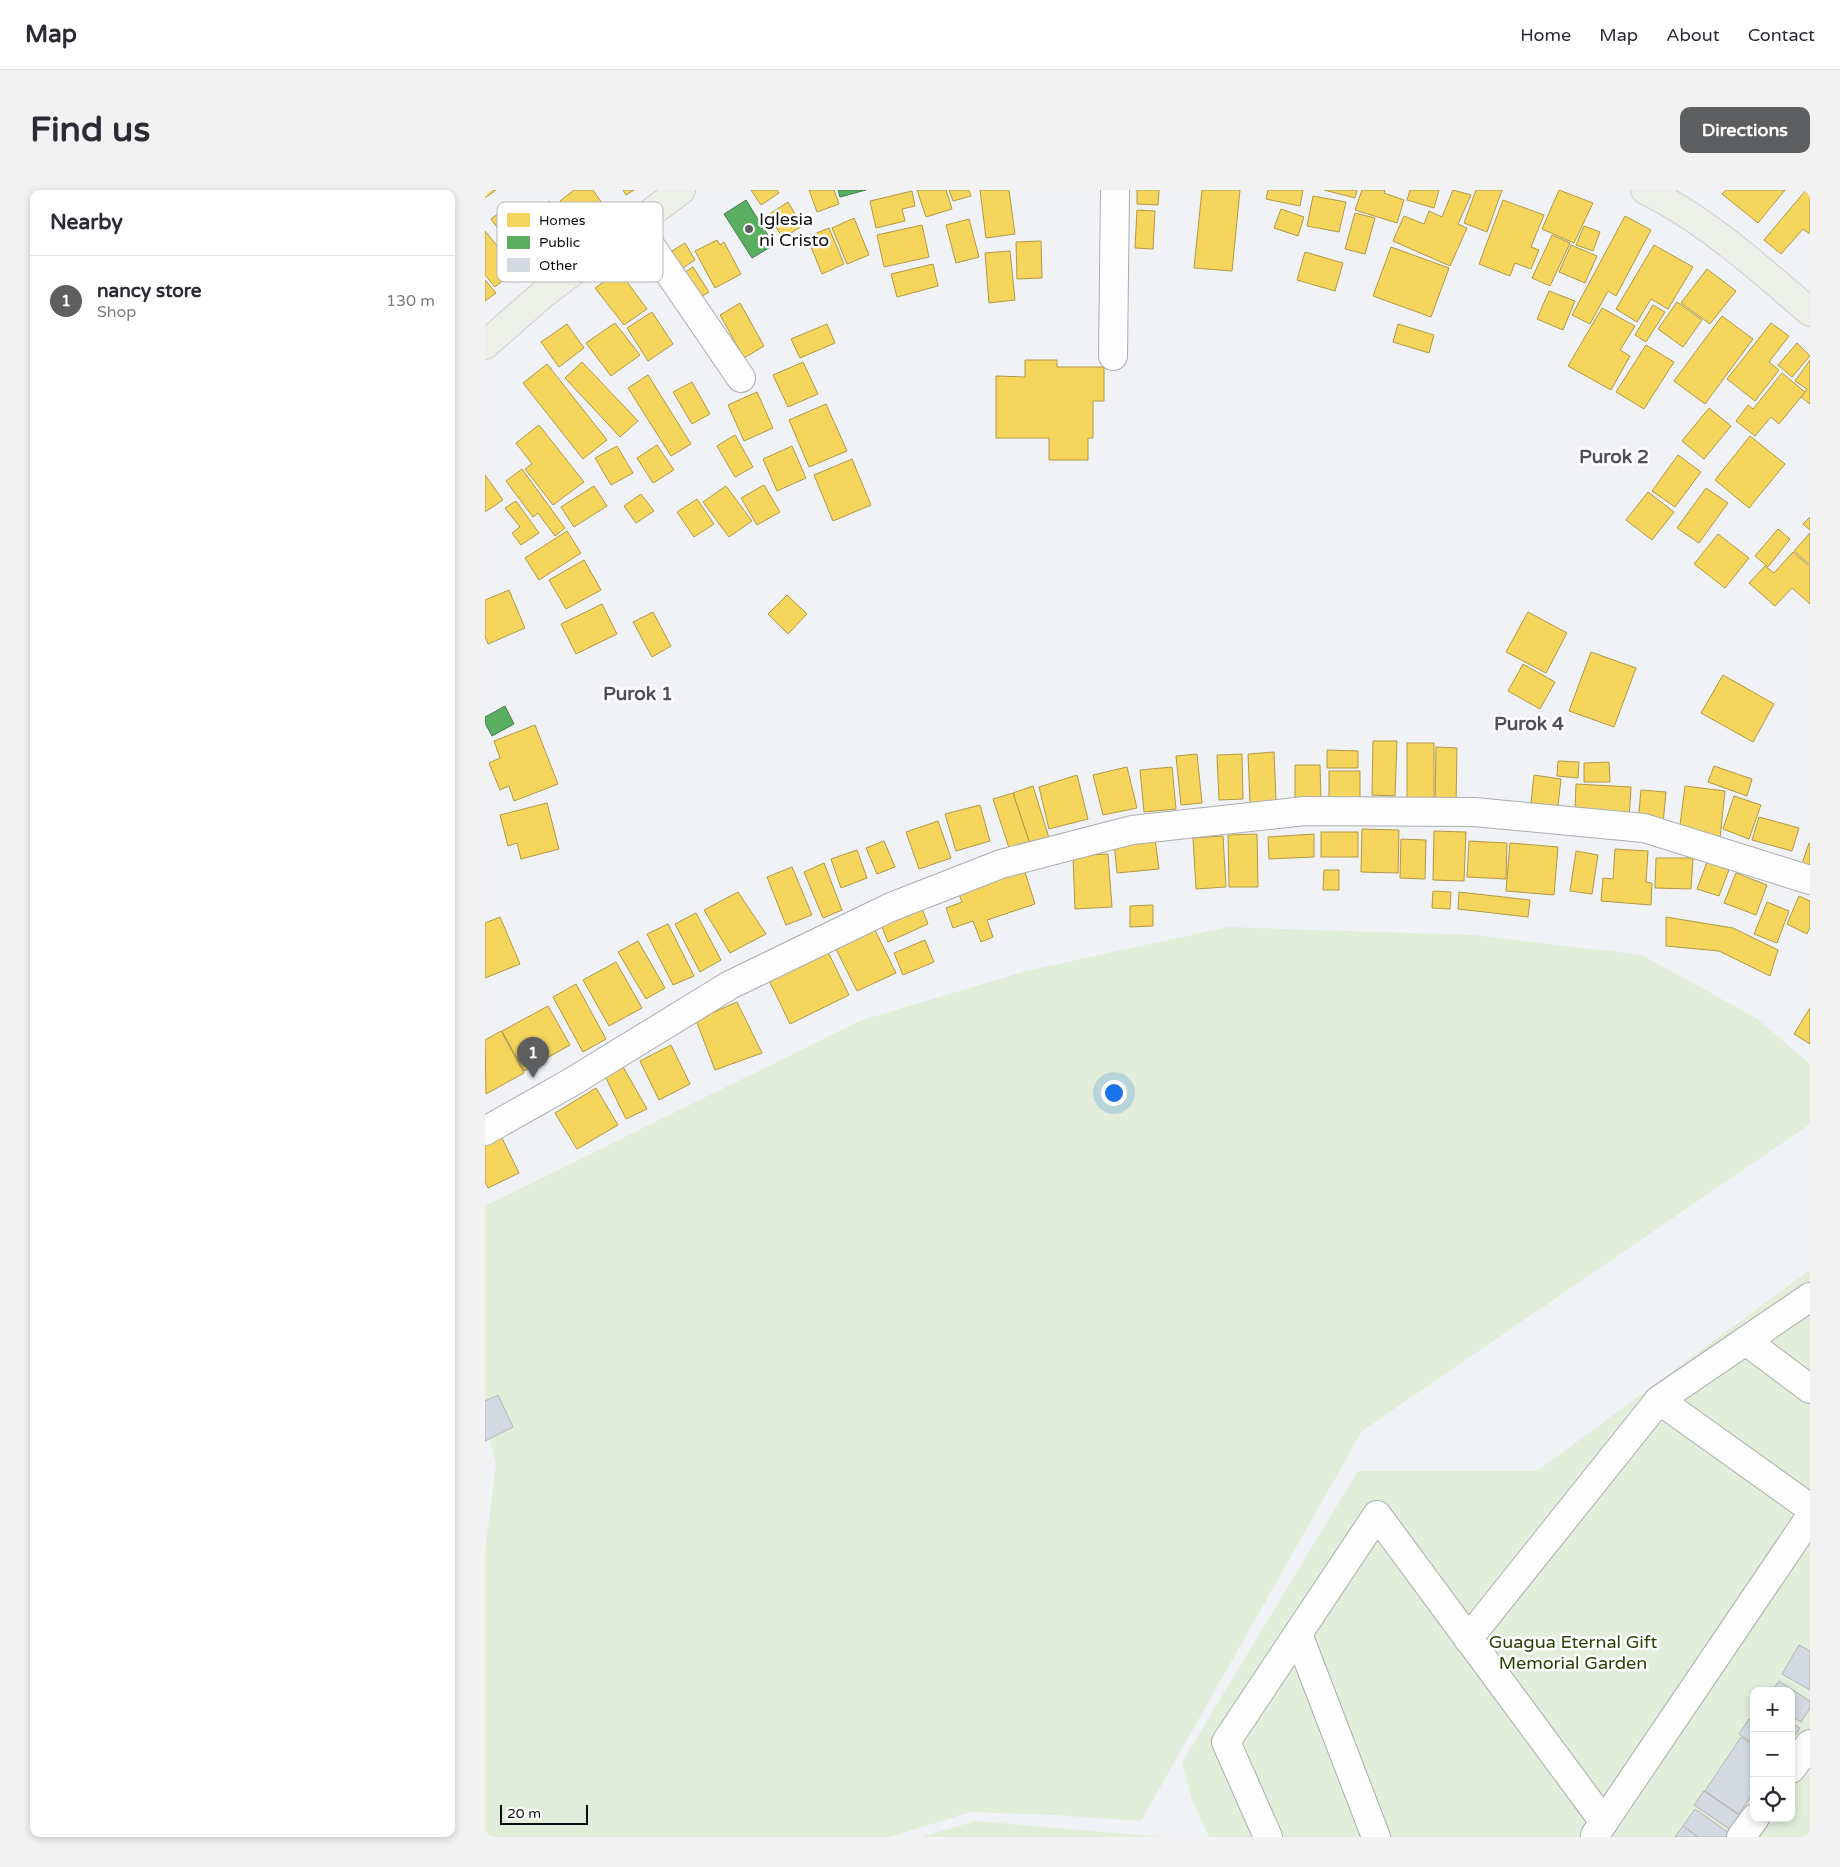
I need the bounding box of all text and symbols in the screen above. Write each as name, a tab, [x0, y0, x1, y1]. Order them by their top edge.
text: Map	[25, 20, 77, 49]
text: Home	[1520, 24, 1571, 46]
text: Map	[1599, 24, 1638, 46]
text: About	[1666, 24, 1720, 46]
text: Contact	[1748, 24, 1815, 46]
button: Directions	[1680, 107, 1810, 153]
text: Find us	[30, 109, 150, 151]
legend	[497, 202, 663, 282]
place label: Iglesia ni Cristo	[759, 208, 829, 251]
text: Nearby	[50, 210, 123, 235]
text: Homes	[539, 212, 586, 229]
marker: Iglesia ni Cristo	[743, 223, 755, 235]
text: Public	[539, 234, 580, 251]
text: Other	[539, 257, 578, 274]
text: nancy store	[97, 280, 202, 302]
text: 1	[61, 291, 71, 311]
text: 130 m	[386, 291, 435, 311]
text: Shop	[97, 302, 136, 322]
district label: Purok 2	[1579, 446, 1649, 468]
district label: Purok 1	[603, 683, 673, 705]
district label: Purok 4	[1494, 713, 1564, 735]
pin: 1	[517, 1037, 549, 1078]
your location	[1101, 1080, 1127, 1106]
park label: Guagua Eternal Gift Memorial Garden	[1489, 1631, 1657, 1674]
map controls	[1750, 1687, 1795, 1822]
button: +	[1750, 1687, 1795, 1732]
button: −	[1750, 1732, 1795, 1777]
button: locate	[1750, 1777, 1795, 1822]
scale bar	[500, 1802, 587, 1825]
text: 20 m	[507, 1805, 541, 1822]

